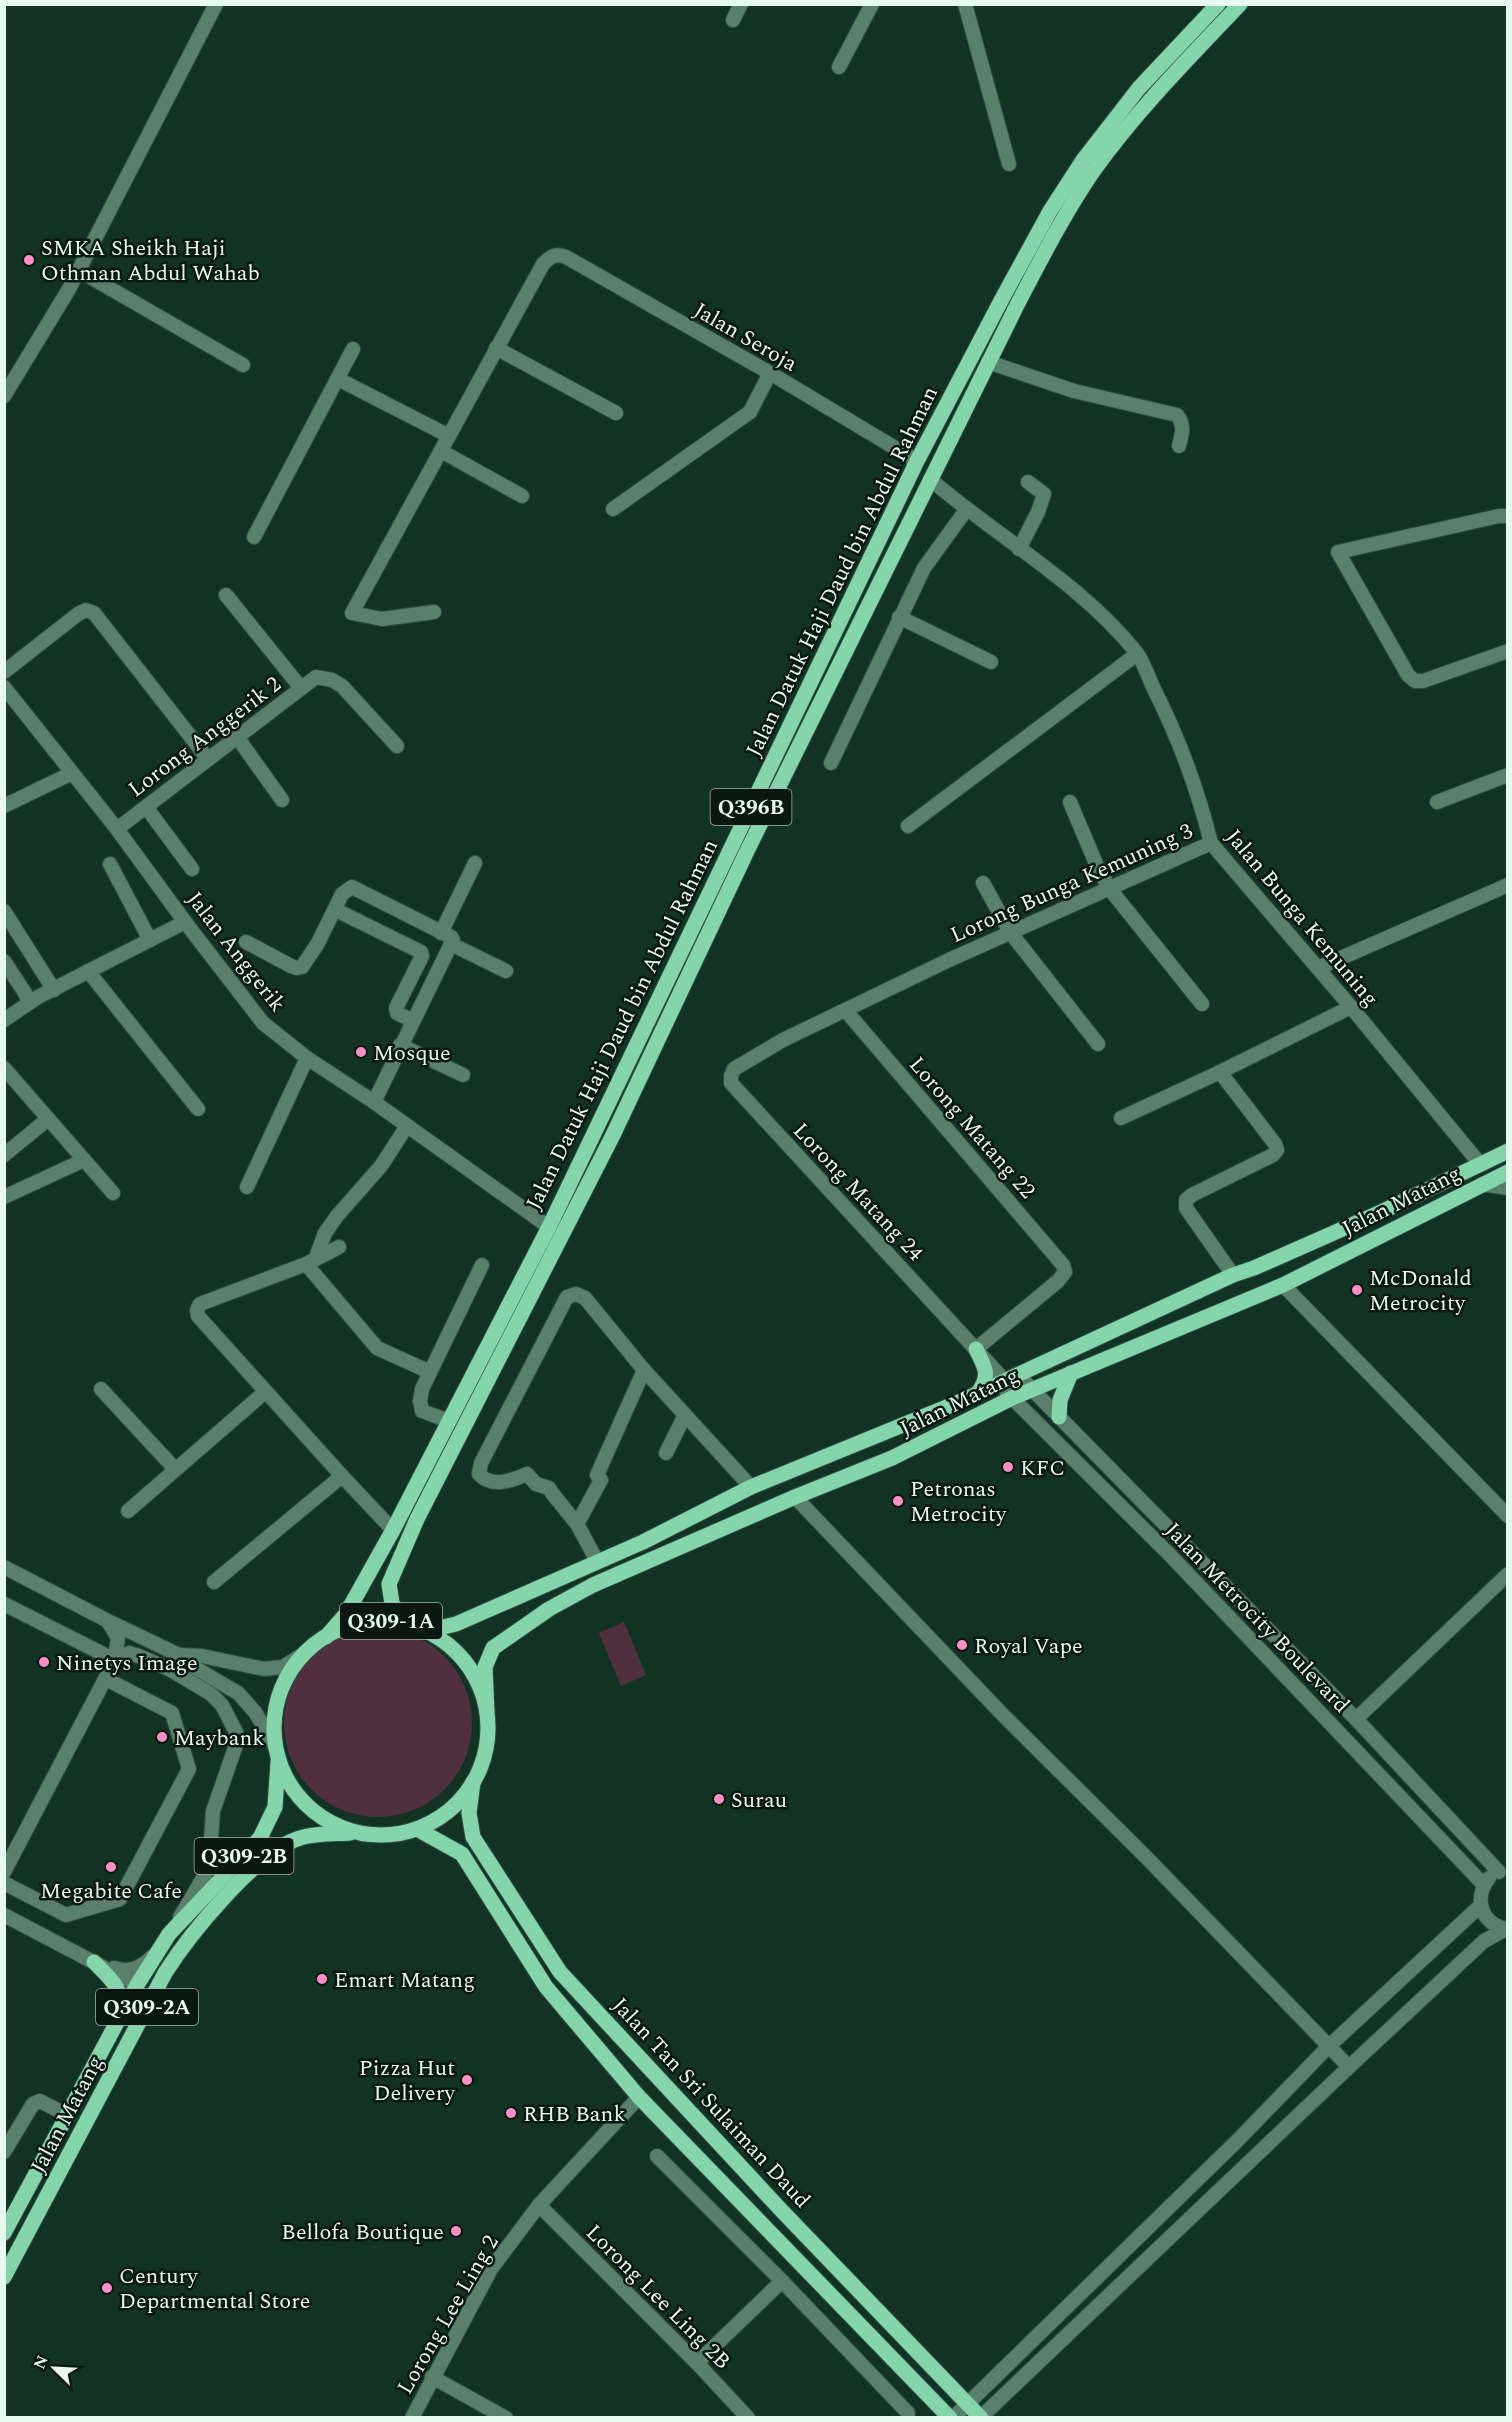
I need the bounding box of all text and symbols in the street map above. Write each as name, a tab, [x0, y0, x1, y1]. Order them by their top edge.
place label: SMKA Sheikh Haji Othman Abdul Wahab	[41, 232, 260, 290]
marker: SMKA Sheikh Haji Othman Abdul Wahab	[22, 253, 36, 267]
street label: Jalan Seroja	[687, 294, 804, 380]
street label: Jalan Datuk Haji Daud bin Abdul Rahman	[738, 381, 947, 763]
street label: Lorong Anggerik 2	[121, 669, 288, 806]
road number: Q396B	[710, 789, 792, 825]
street label: Lorong Bunga Kemuning 3	[945, 815, 1198, 952]
street label: Jalan Bunga Kemuning	[1217, 822, 1386, 1014]
street label: Jalan Datuk Haji Daud bin Abdul Rahman	[518, 834, 727, 1216]
street label: Jalan Anggerik	[178, 885, 294, 1019]
place label: Mosque	[373, 1037, 451, 1070]
marker: Mosque	[354, 1045, 368, 1059]
street label: Lorong Matang 22	[901, 1050, 1043, 1206]
street label: Lorong Matang 24	[785, 1115, 931, 1269]
street label: Jalan Matang	[1337, 1157, 1467, 1245]
place label: McDonald Metrocity	[1369, 1262, 1472, 1320]
marker: McDonald Metrocity	[1350, 1283, 1364, 1297]
street label: Jalan Matang	[894, 1359, 1025, 1446]
place label: KFC	[1020, 1452, 1065, 1485]
marker: KFC	[1001, 1460, 1015, 1474]
place label: Petronas Metrocity	[910, 1473, 1008, 1531]
marker: Petronas Metrocity	[891, 1494, 905, 1508]
street label: Jalan Metrocity Boulevard	[1157, 1515, 1357, 1721]
road number: Q309-1A	[340, 1603, 442, 1639]
place label: Royal Vape	[974, 1630, 1083, 1663]
marker: Royal Vape	[955, 1638, 969, 1652]
place label: Ninetys Image	[56, 1647, 198, 1680]
marker: Ninetys Image	[37, 1655, 51, 1669]
place label: Maybank	[174, 1722, 265, 1755]
marker: Maybank	[155, 1730, 169, 1744]
place label: Surau	[731, 1784, 787, 1817]
marker: Surau	[712, 1792, 726, 1806]
road number: Q309-2B	[194, 1838, 294, 1874]
marker: Megabite Cafe	[104, 1860, 118, 1874]
place label: Megabite Cafe	[40, 1875, 182, 1908]
place label: Emart Matang	[334, 1964, 475, 1997]
marker: Emart Matang	[315, 1972, 329, 1986]
road number: Q309-2A	[96, 1989, 198, 2025]
street label: Jalan Tan Sri Sulaiman Daud	[604, 1990, 818, 2216]
street label: Jalan Matang	[22, 2050, 112, 2179]
place label: Pizza Hut Delivery	[359, 2052, 456, 2110]
marker: Pizza Hut Delivery	[460, 2073, 474, 2087]
place label: RHB Bank	[523, 2098, 626, 2131]
marker: RHB Bank	[504, 2106, 518, 2120]
place label: Bellofa Boutique	[281, 2216, 444, 2249]
street label: Lorong Lee Ling 2B	[578, 2217, 738, 2377]
marker: Bellofa Boutique	[449, 2224, 463, 2238]
street label: Lorong Lee Ling 2	[389, 2229, 507, 2401]
place label: Century Departmental Store	[119, 2260, 311, 2318]
marker: Century Departmental Store	[100, 2281, 114, 2295]
north arrow	[24, 2338, 84, 2398]
text: N	[28, 2351, 55, 2373]

